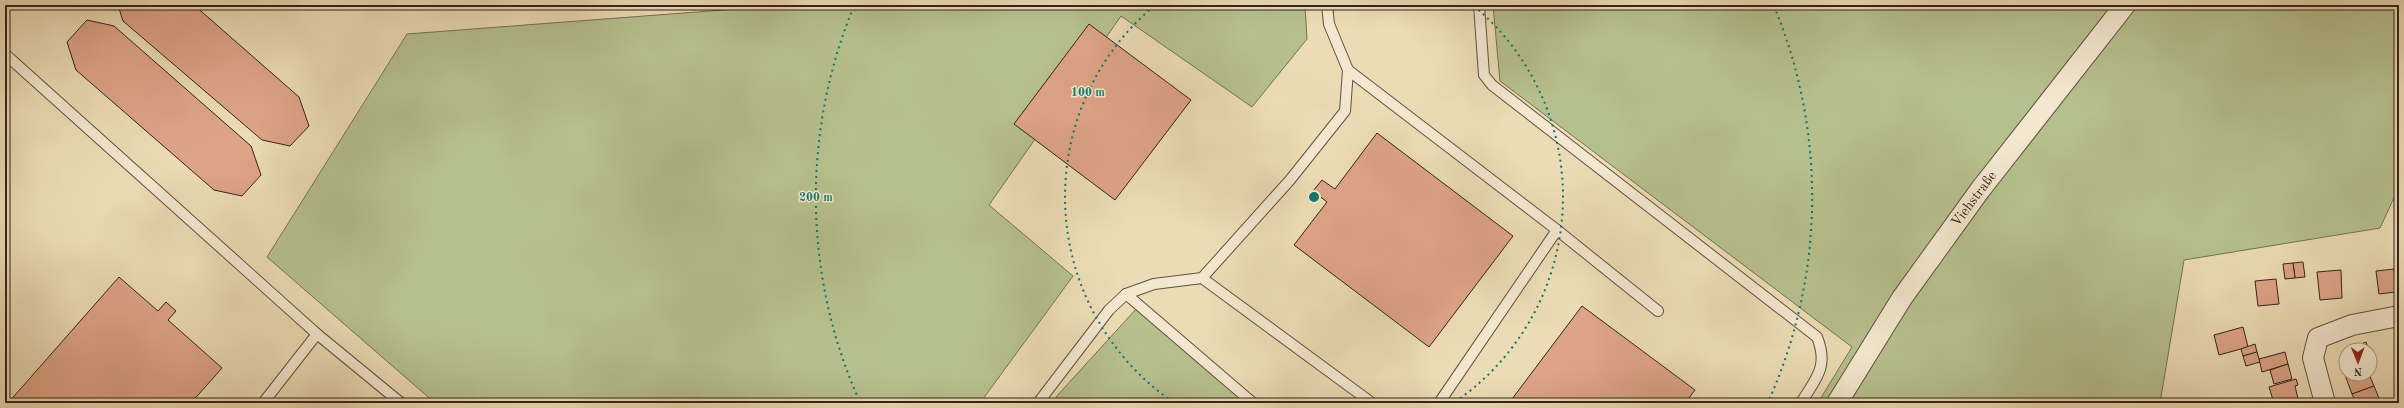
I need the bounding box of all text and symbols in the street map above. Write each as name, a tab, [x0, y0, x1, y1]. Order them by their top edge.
text: 100 m	[1071, 87, 1105, 99]
street label: Viehstraße	[1949, 169, 1999, 229]
centre of rings	[1307, 190, 1321, 204]
text: 200 m	[799, 192, 833, 204]
north arrow	[2338, 342, 2378, 382]
text: N	[2353, 365, 2362, 376]

